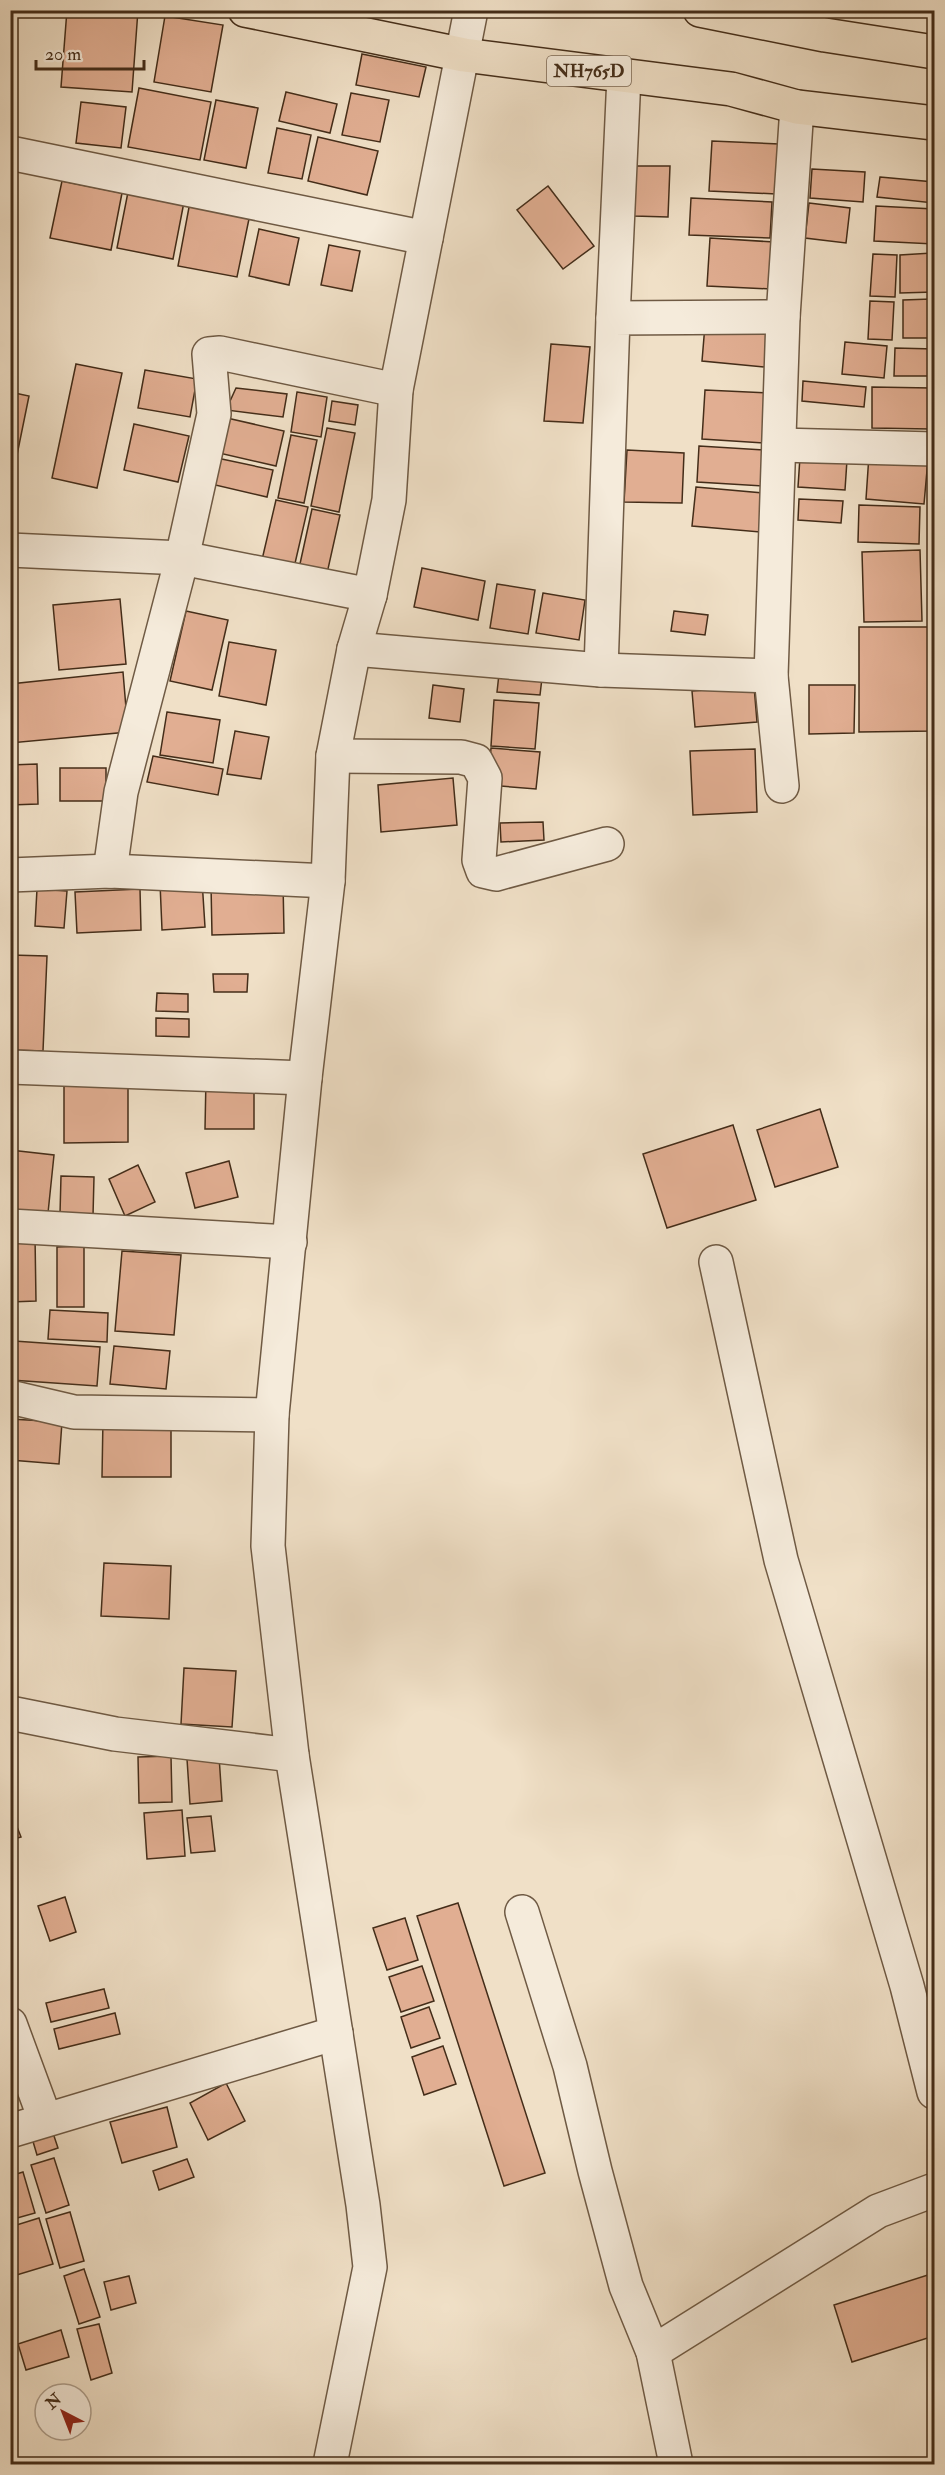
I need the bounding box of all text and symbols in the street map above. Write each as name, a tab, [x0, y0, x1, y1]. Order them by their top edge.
scale bar	[36, 33, 144, 71]
text: 20 m	[45, 43, 81, 66]
road number: NH765D	[547, 56, 631, 86]
north arrow	[33, 2382, 93, 2442]
text: N	[41, 2389, 66, 2414]

